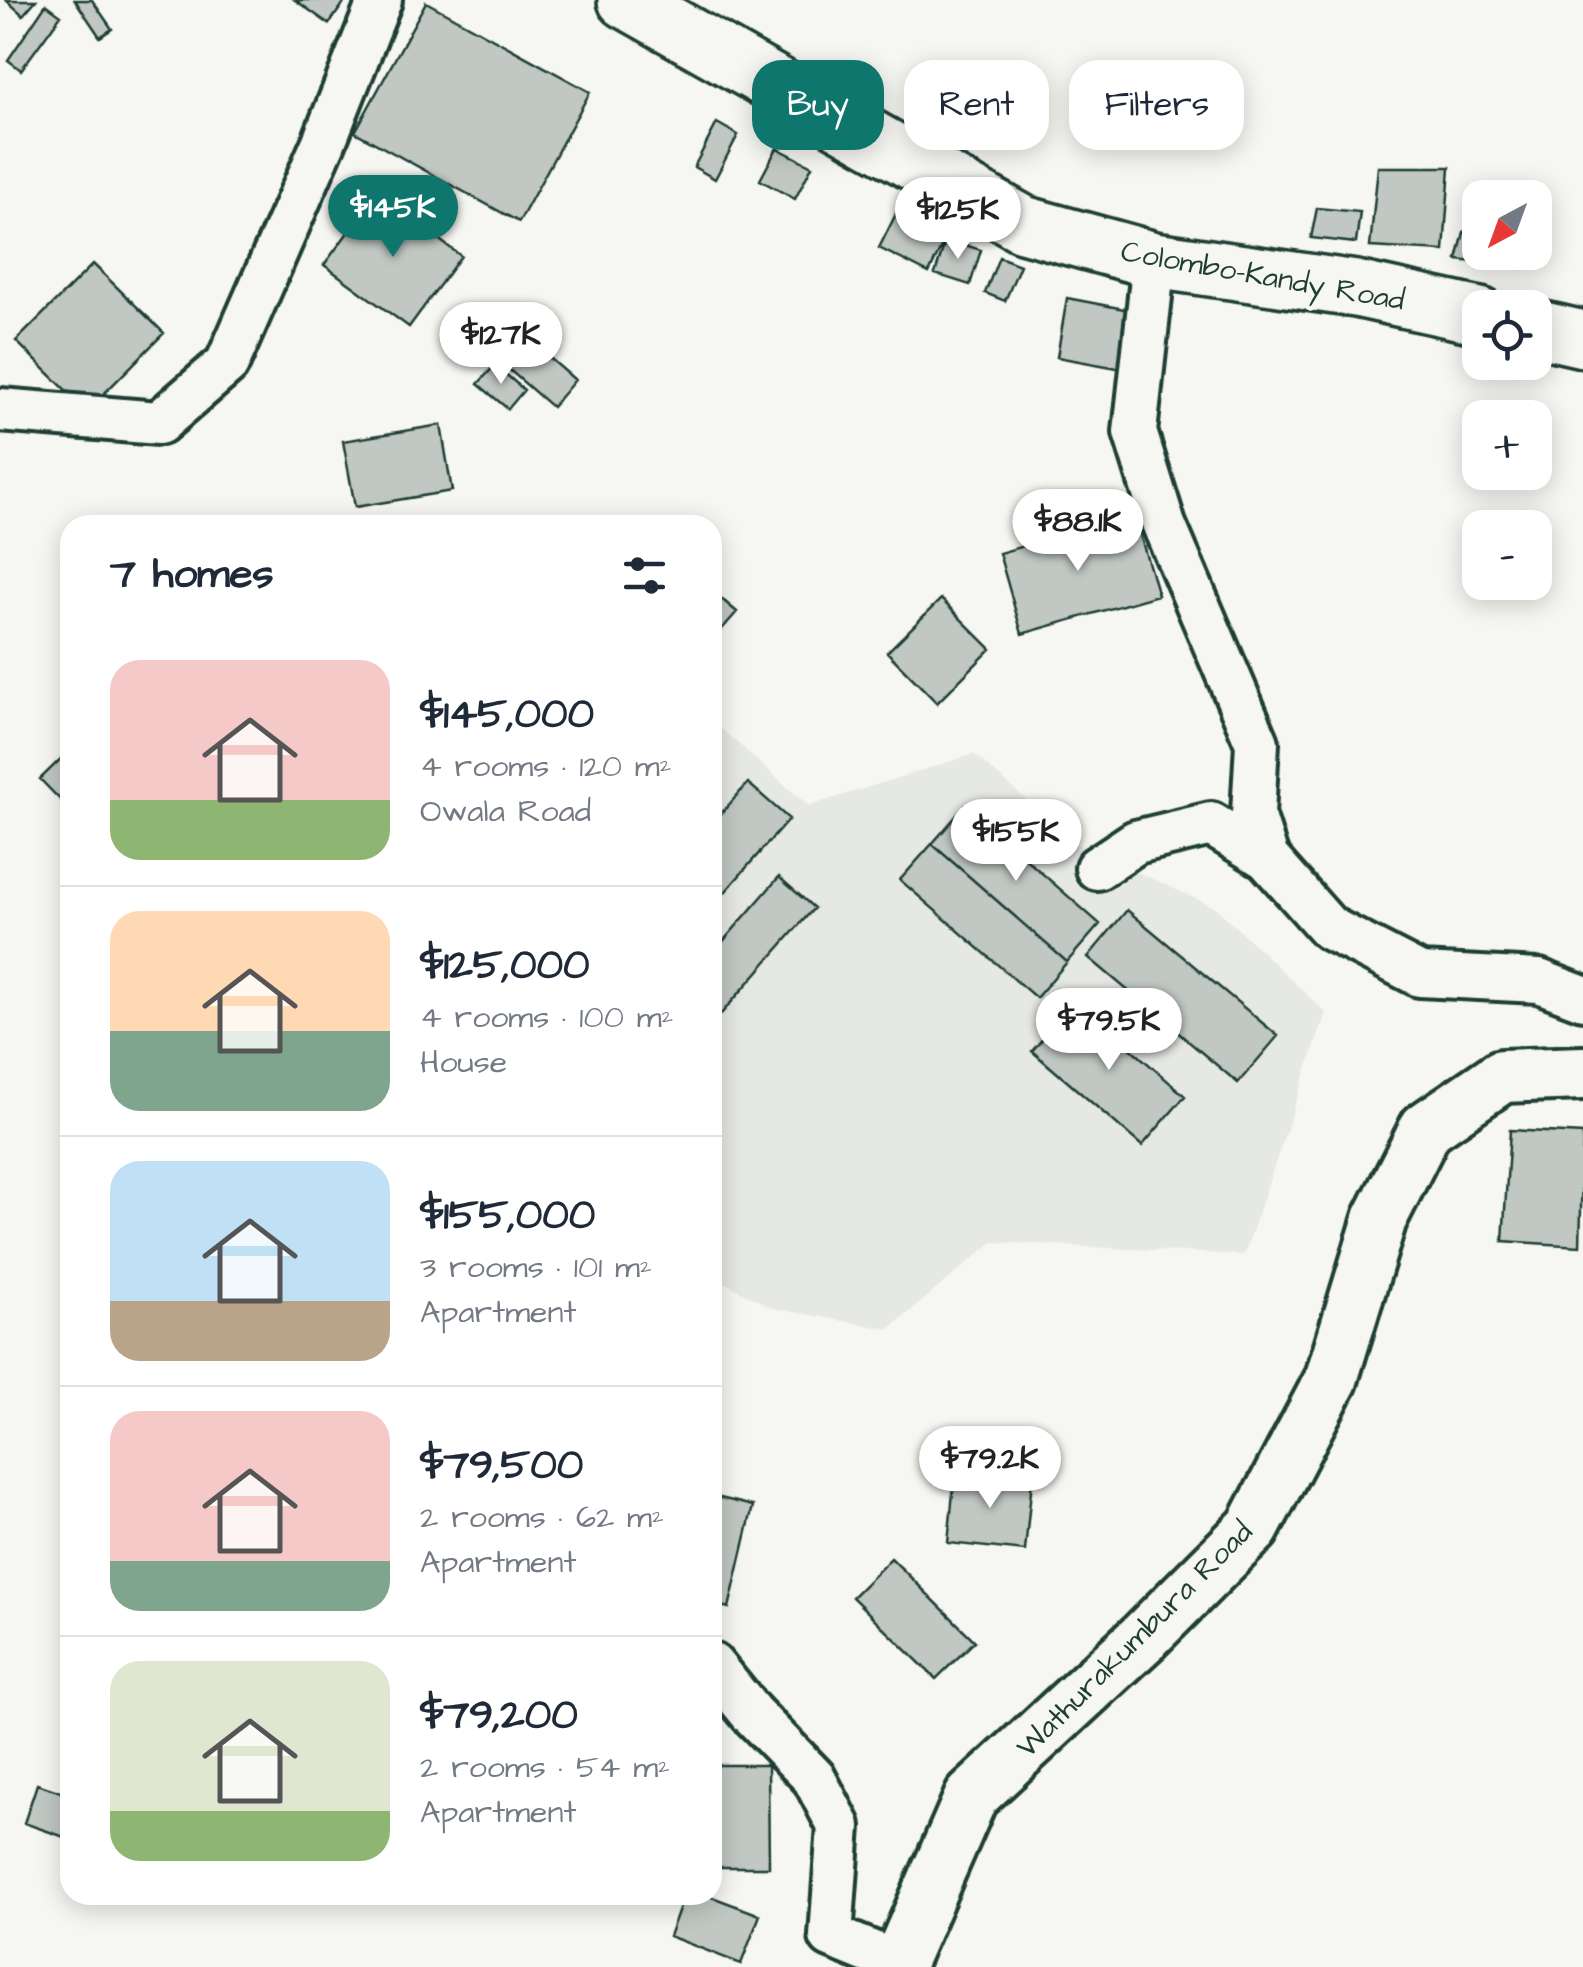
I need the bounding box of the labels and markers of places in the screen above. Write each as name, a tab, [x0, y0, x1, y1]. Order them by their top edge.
pin: $145K	[323, 175, 463, 260]
pin: $125K	[888, 177, 1028, 262]
pin: $127K	[431, 302, 571, 387]
pin: $88.1K	[997, 489, 1159, 574]
pin: $155K	[946, 799, 1086, 884]
pin: $79.5K	[1028, 988, 1190, 1073]
pin: $79.2K	[909, 1426, 1071, 1511]

